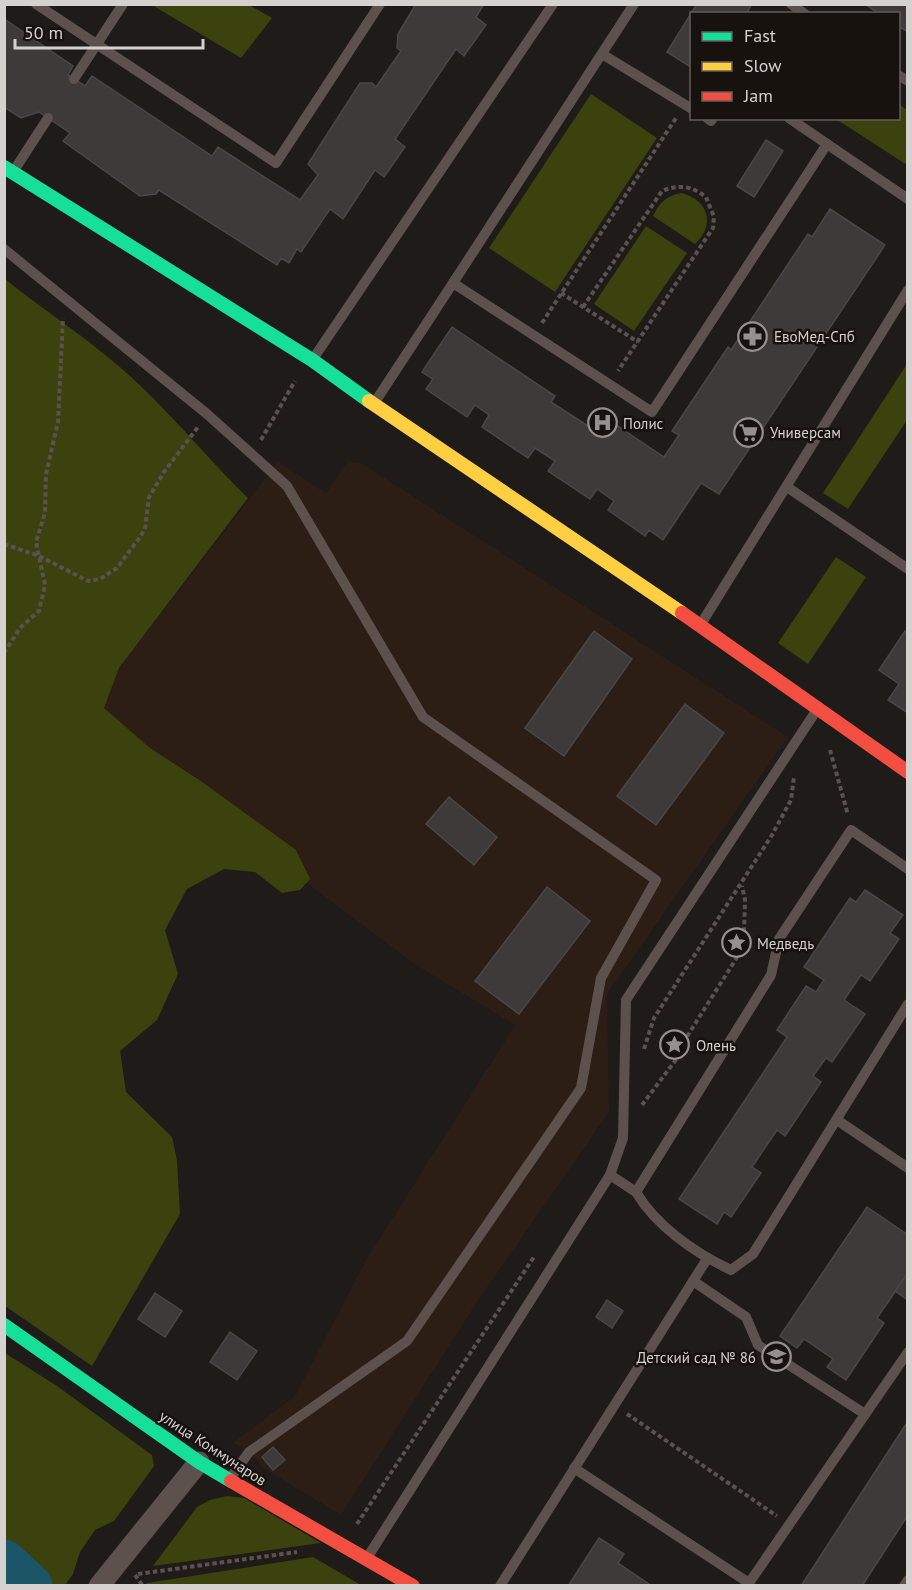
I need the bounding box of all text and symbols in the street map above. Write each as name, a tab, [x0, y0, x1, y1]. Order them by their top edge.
scale bar	[15, 12, 202, 50]
legend	[690, 12, 900, 120]
text: 50 m	[24, 21, 63, 44]
text: Fast	[744, 24, 776, 47]
text: Slow	[744, 54, 782, 77]
text: Jam	[743, 84, 773, 107]
pharmacy icon: ЕвоМед-Спб	[737, 320, 769, 352]
place label: ЕвоМед-Спб	[774, 327, 855, 346]
hospital icon: Полис	[586, 407, 618, 439]
place label: Полис	[623, 414, 664, 433]
supermarket icon: Универсам	[733, 416, 765, 448]
place label: Универсам	[770, 423, 841, 442]
place icon: Медведь	[720, 927, 752, 959]
place label: Медведь	[757, 934, 814, 953]
place icon: Олень	[659, 1029, 691, 1061]
place label: Олень	[696, 1036, 736, 1055]
school or university icon: Детский сад № 86	[761, 1341, 793, 1373]
place label: Детский сад № 86	[637, 1348, 756, 1367]
street label: улица Коммунаров	[156, 1406, 270, 1490]

